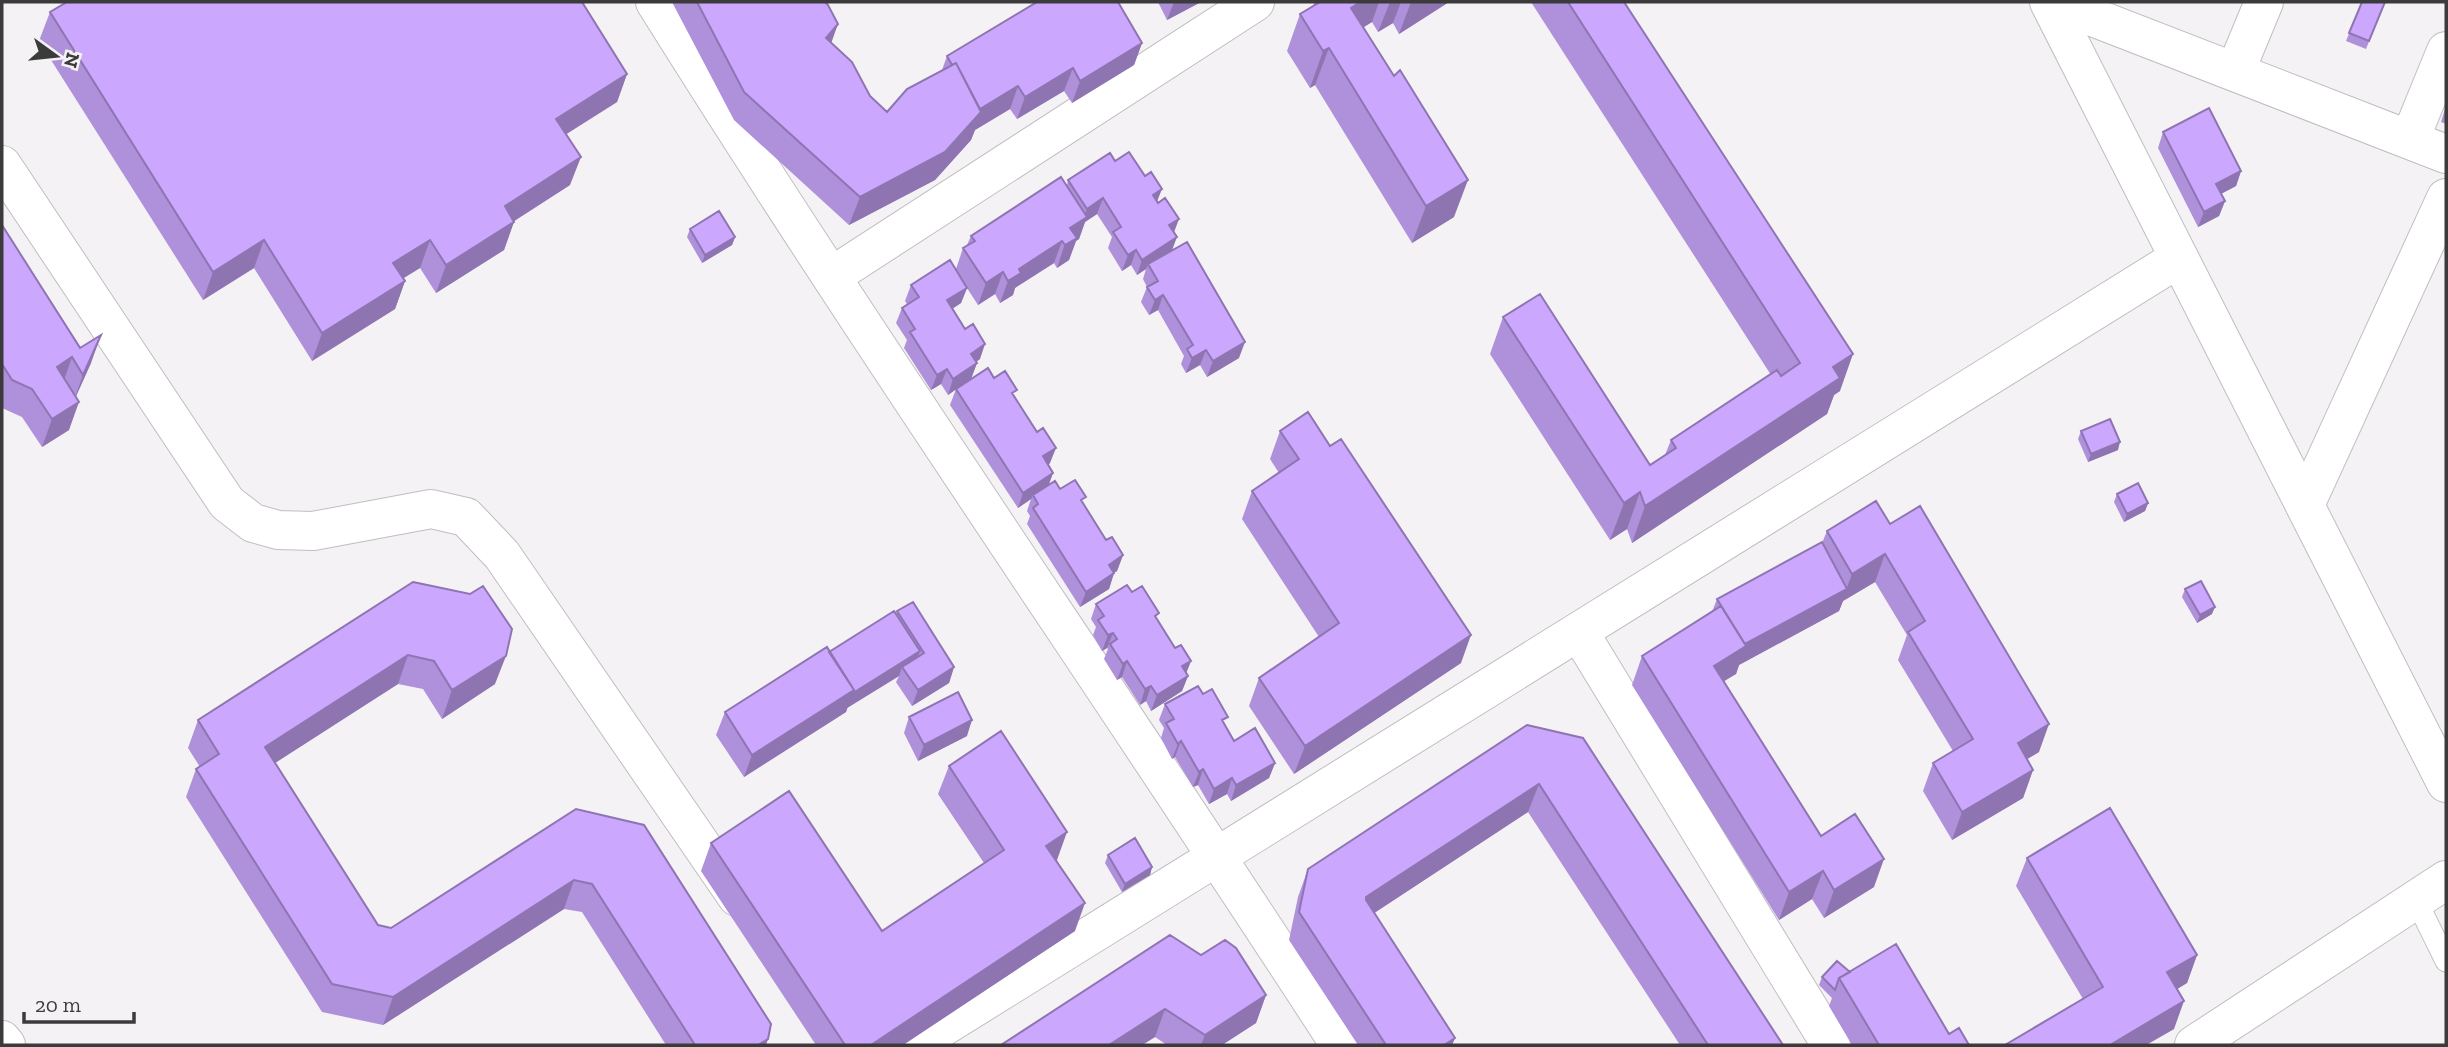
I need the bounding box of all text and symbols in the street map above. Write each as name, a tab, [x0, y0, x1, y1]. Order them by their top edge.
north arrow	[21, 21, 91, 91]
text: N	[59, 50, 85, 70]
scale bar	[24, 981, 135, 1025]
text: 20 m	[35, 992, 81, 1017]

